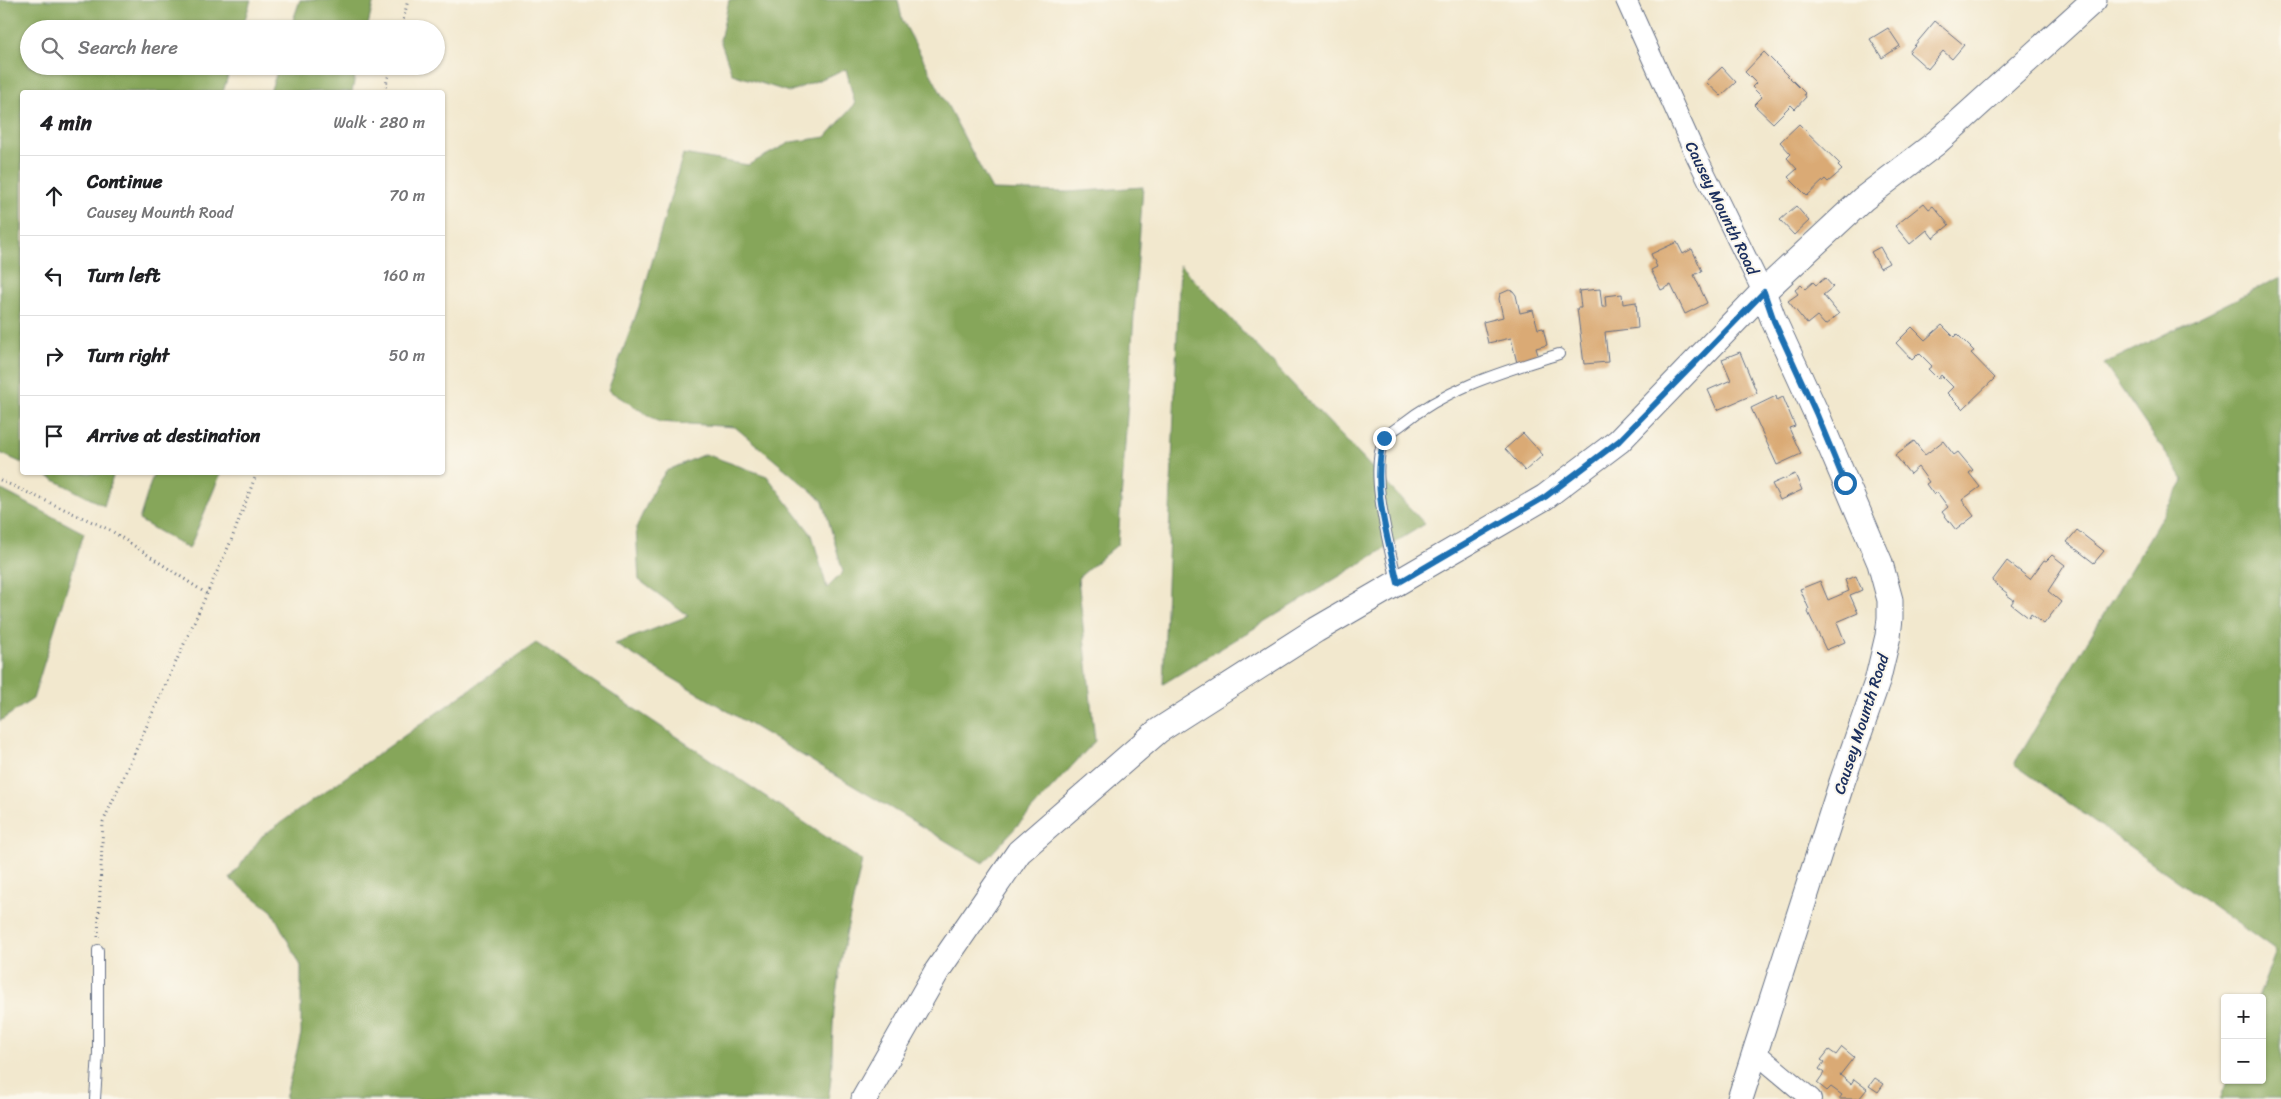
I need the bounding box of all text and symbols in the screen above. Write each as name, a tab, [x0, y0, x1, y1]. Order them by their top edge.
search box	[20, 20, 445, 75]
text: Search here	[78, 31, 178, 64]
icon: search	[38, 34, 66, 62]
text: 4 min	[40, 104, 92, 142]
text: Walk · 280 m	[334, 108, 425, 137]
street label: Causey Mounth Road	[1677, 136, 1768, 281]
text: Continue	[87, 165, 163, 198]
text: 70 m	[389, 181, 425, 210]
icon: ahead	[40, 182, 68, 210]
text: Causey Mounth Road	[87, 198, 233, 227]
text: Turn left	[87, 259, 160, 292]
text: 160 m	[382, 261, 425, 290]
icon: left	[40, 262, 68, 290]
text: Turn right	[87, 339, 169, 372]
text: 50 m	[389, 341, 425, 370]
icon: right	[40, 342, 68, 370]
text: Arrive at destination	[87, 419, 260, 452]
icon: arrive	[40, 422, 68, 450]
route end	[1373, 427, 1396, 450]
route start	[1834, 472, 1857, 495]
street label: Causey Mounth Road	[1825, 649, 1898, 798]
map controls	[2221, 994, 2266, 1084]
button: +	[2221, 994, 2266, 1039]
button: −	[2221, 1039, 2266, 1084]

